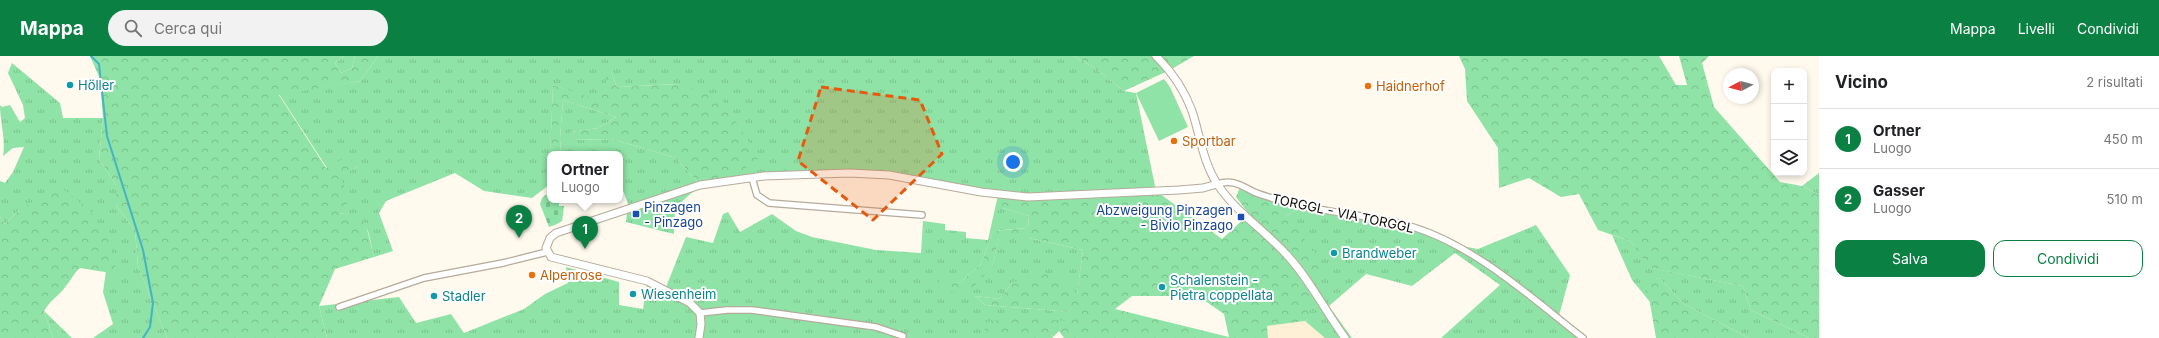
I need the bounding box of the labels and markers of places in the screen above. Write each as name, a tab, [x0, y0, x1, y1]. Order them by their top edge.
place label: Höller	[78, 77, 114, 93]
place label: Haidnerhof	[1376, 78, 1445, 94]
marker: Höller	[65, 80, 75, 90]
marker: Haidnerhof	[1363, 81, 1373, 91]
place label: Sportbar	[1182, 133, 1236, 149]
marker: Sportbar	[1169, 136, 1179, 146]
place label: Pinzagen - Pinzago	[644, 199, 703, 230]
place label: Abzweigung Pinzagen - Bivio Pinzago	[1096, 202, 1233, 233]
pin: 2	[506, 205, 532, 238]
marker: Pinzagen - Pinzago	[631, 209, 641, 219]
marker: Abzweigung Pinzagen - Bivio Pinzago	[1236, 212, 1246, 222]
pin: 1	[572, 216, 598, 249]
place label: Brandweber	[1342, 245, 1417, 261]
marker: Brandweber	[1329, 248, 1339, 258]
place label: Alpenrose	[540, 267, 602, 283]
marker: Alpenrose	[527, 270, 537, 280]
place label: Schalenstein - Pietra coppellata	[1170, 272, 1273, 303]
marker: Schalenstein - Pietra coppellata	[1157, 282, 1167, 292]
place label: Wiesenheim	[641, 286, 716, 302]
place label: Stadler	[442, 288, 486, 304]
marker: Wiesenheim	[628, 289, 638, 299]
marker: Stadler	[429, 291, 439, 301]

